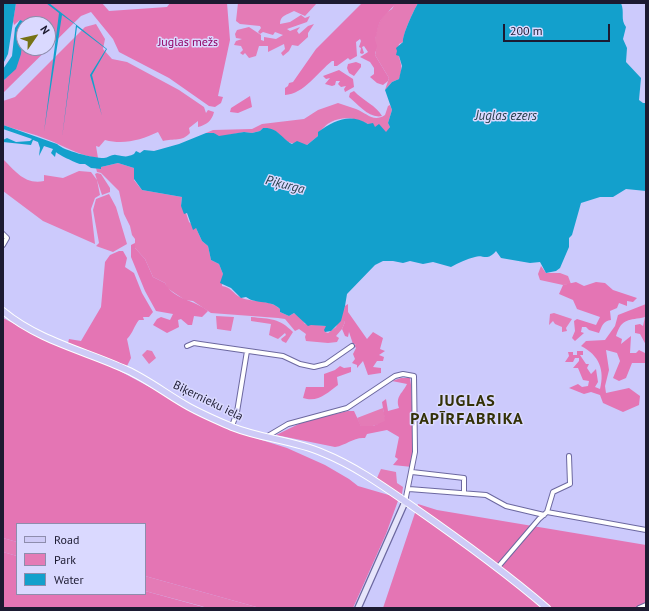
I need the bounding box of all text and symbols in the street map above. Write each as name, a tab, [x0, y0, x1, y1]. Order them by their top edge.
north arrow	[16, 16, 56, 56]
scale bar	[505, 16, 612, 42]
text: N	[37, 23, 53, 37]
text: 200 m	[510, 23, 543, 38]
park label: Juglas mežs	[158, 36, 218, 50]
water label: Juglas ezers	[475, 108, 537, 124]
water label: Piķurga	[264, 173, 306, 197]
street label: Biķernieku iela	[171, 378, 245, 424]
district label: JUGLAS PAPĪRFABRIKA	[410, 391, 524, 429]
legend	[16, 523, 146, 595]
text: Road	[54, 532, 79, 547]
text: Park	[54, 552, 76, 567]
text: Water	[54, 572, 84, 587]

